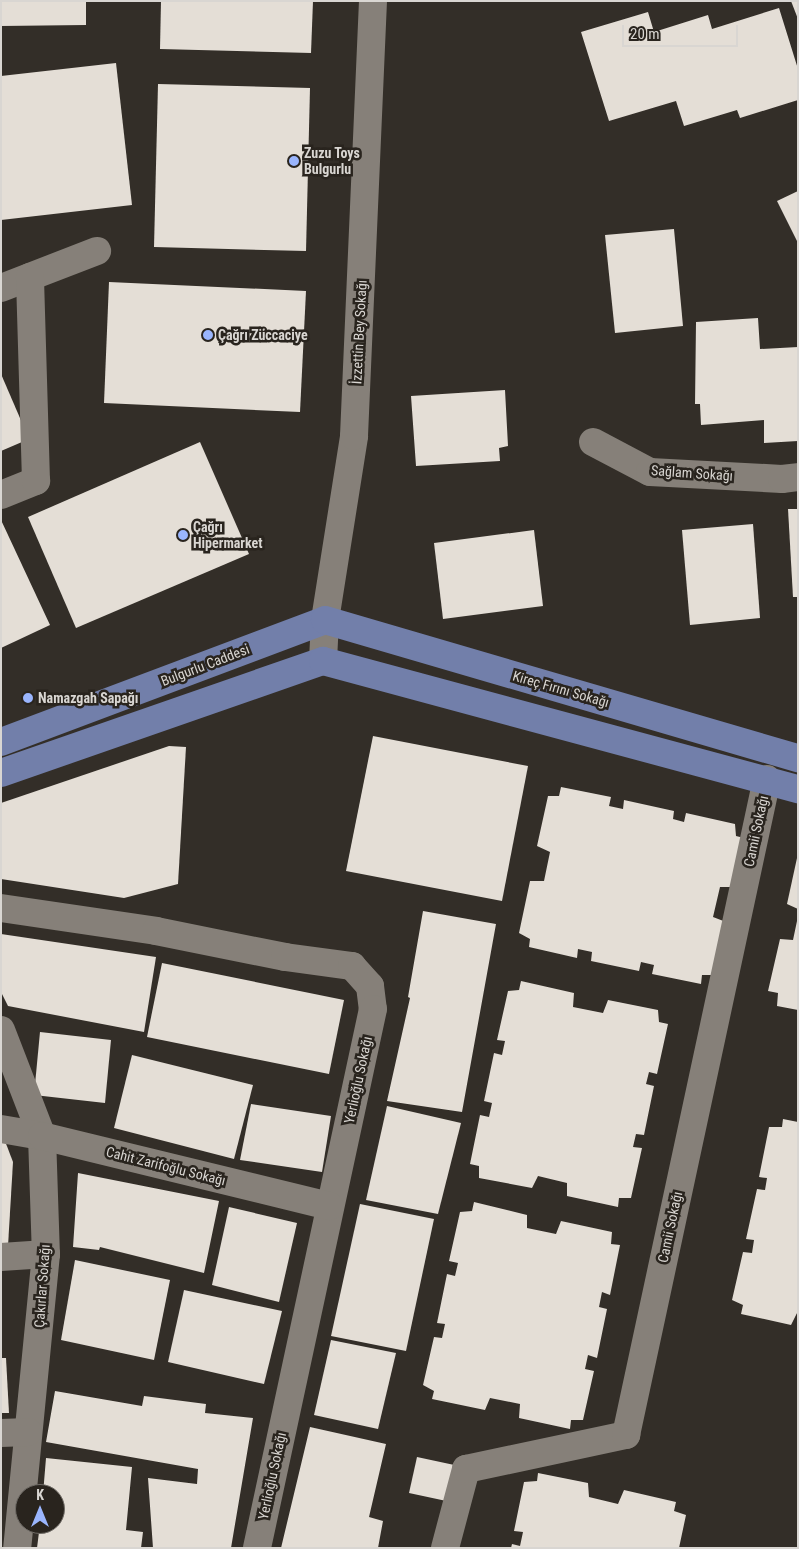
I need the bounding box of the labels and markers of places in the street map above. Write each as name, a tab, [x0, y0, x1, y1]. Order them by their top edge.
place label: Zuzu Toys Bulgurlu	[304, 145, 360, 178]
marker: Zuzu Toys Bulgurlu	[288, 155, 300, 167]
place label: Çağrı Züccaciye	[218, 327, 308, 343]
marker: Çağrı Züccaciye	[202, 329, 214, 341]
place label: Çağrı Hipermarket	[193, 519, 263, 552]
marker: Çağrı Hipermarket	[177, 529, 189, 541]
place label: Namazgah Sapağı	[38, 690, 139, 706]
marker: Namazgah Sapağı	[22, 692, 34, 704]

